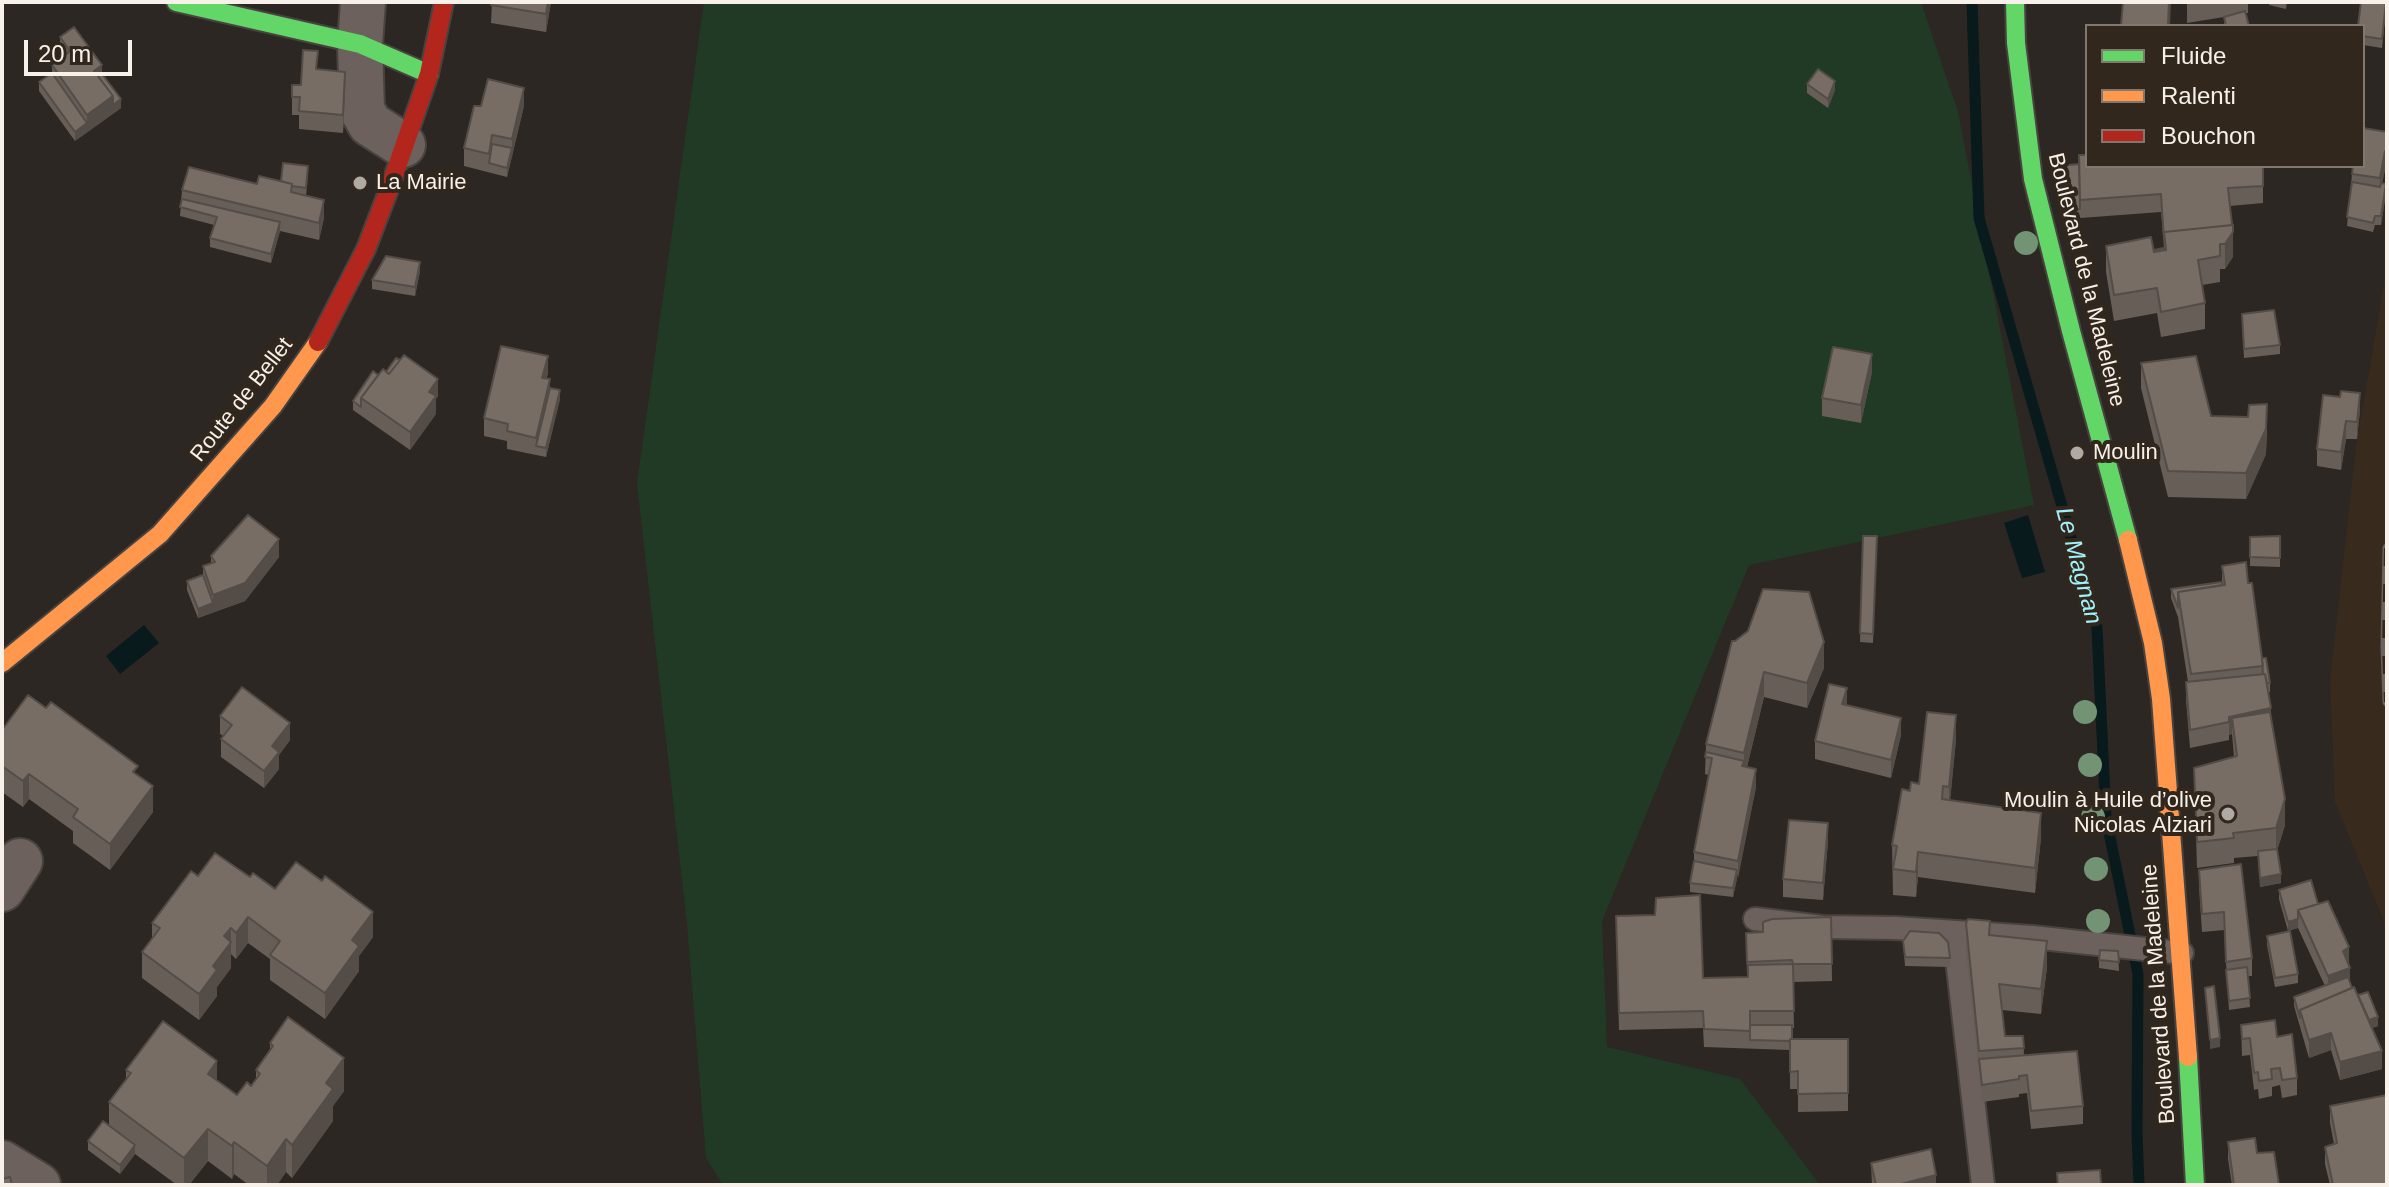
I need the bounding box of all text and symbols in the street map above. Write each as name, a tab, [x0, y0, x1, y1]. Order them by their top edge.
scale bar	[28, 24, 136, 74]
legend	[2085, 24, 2365, 168]
text: 20 m	[38, 40, 91, 67]
text: Fluide	[2161, 42, 2226, 69]
text: Ralenti	[2161, 82, 2236, 109]
text: Bouchon	[2161, 122, 2256, 149]
street label: Boulevard de la Madeleine	[2042, 150, 2130, 410]
place label: La Mairie	[376, 170, 466, 196]
marker: La Mairie	[351, 174, 369, 192]
street label: Route de Bellet	[185, 333, 299, 467]
place label: Moulin	[2093, 440, 2158, 466]
marker: Moulin	[2068, 444, 2086, 462]
water label: Le Magnan	[2049, 504, 2107, 628]
place label: Moulin à Huile d’olive Nicolas Alziari	[2004, 788, 2212, 840]
marker: Moulin à Huile d’olive Nicolas Alziari	[2219, 805, 2237, 823]
street label: Boulevard de la Madeleine	[2137, 863, 2181, 1125]

